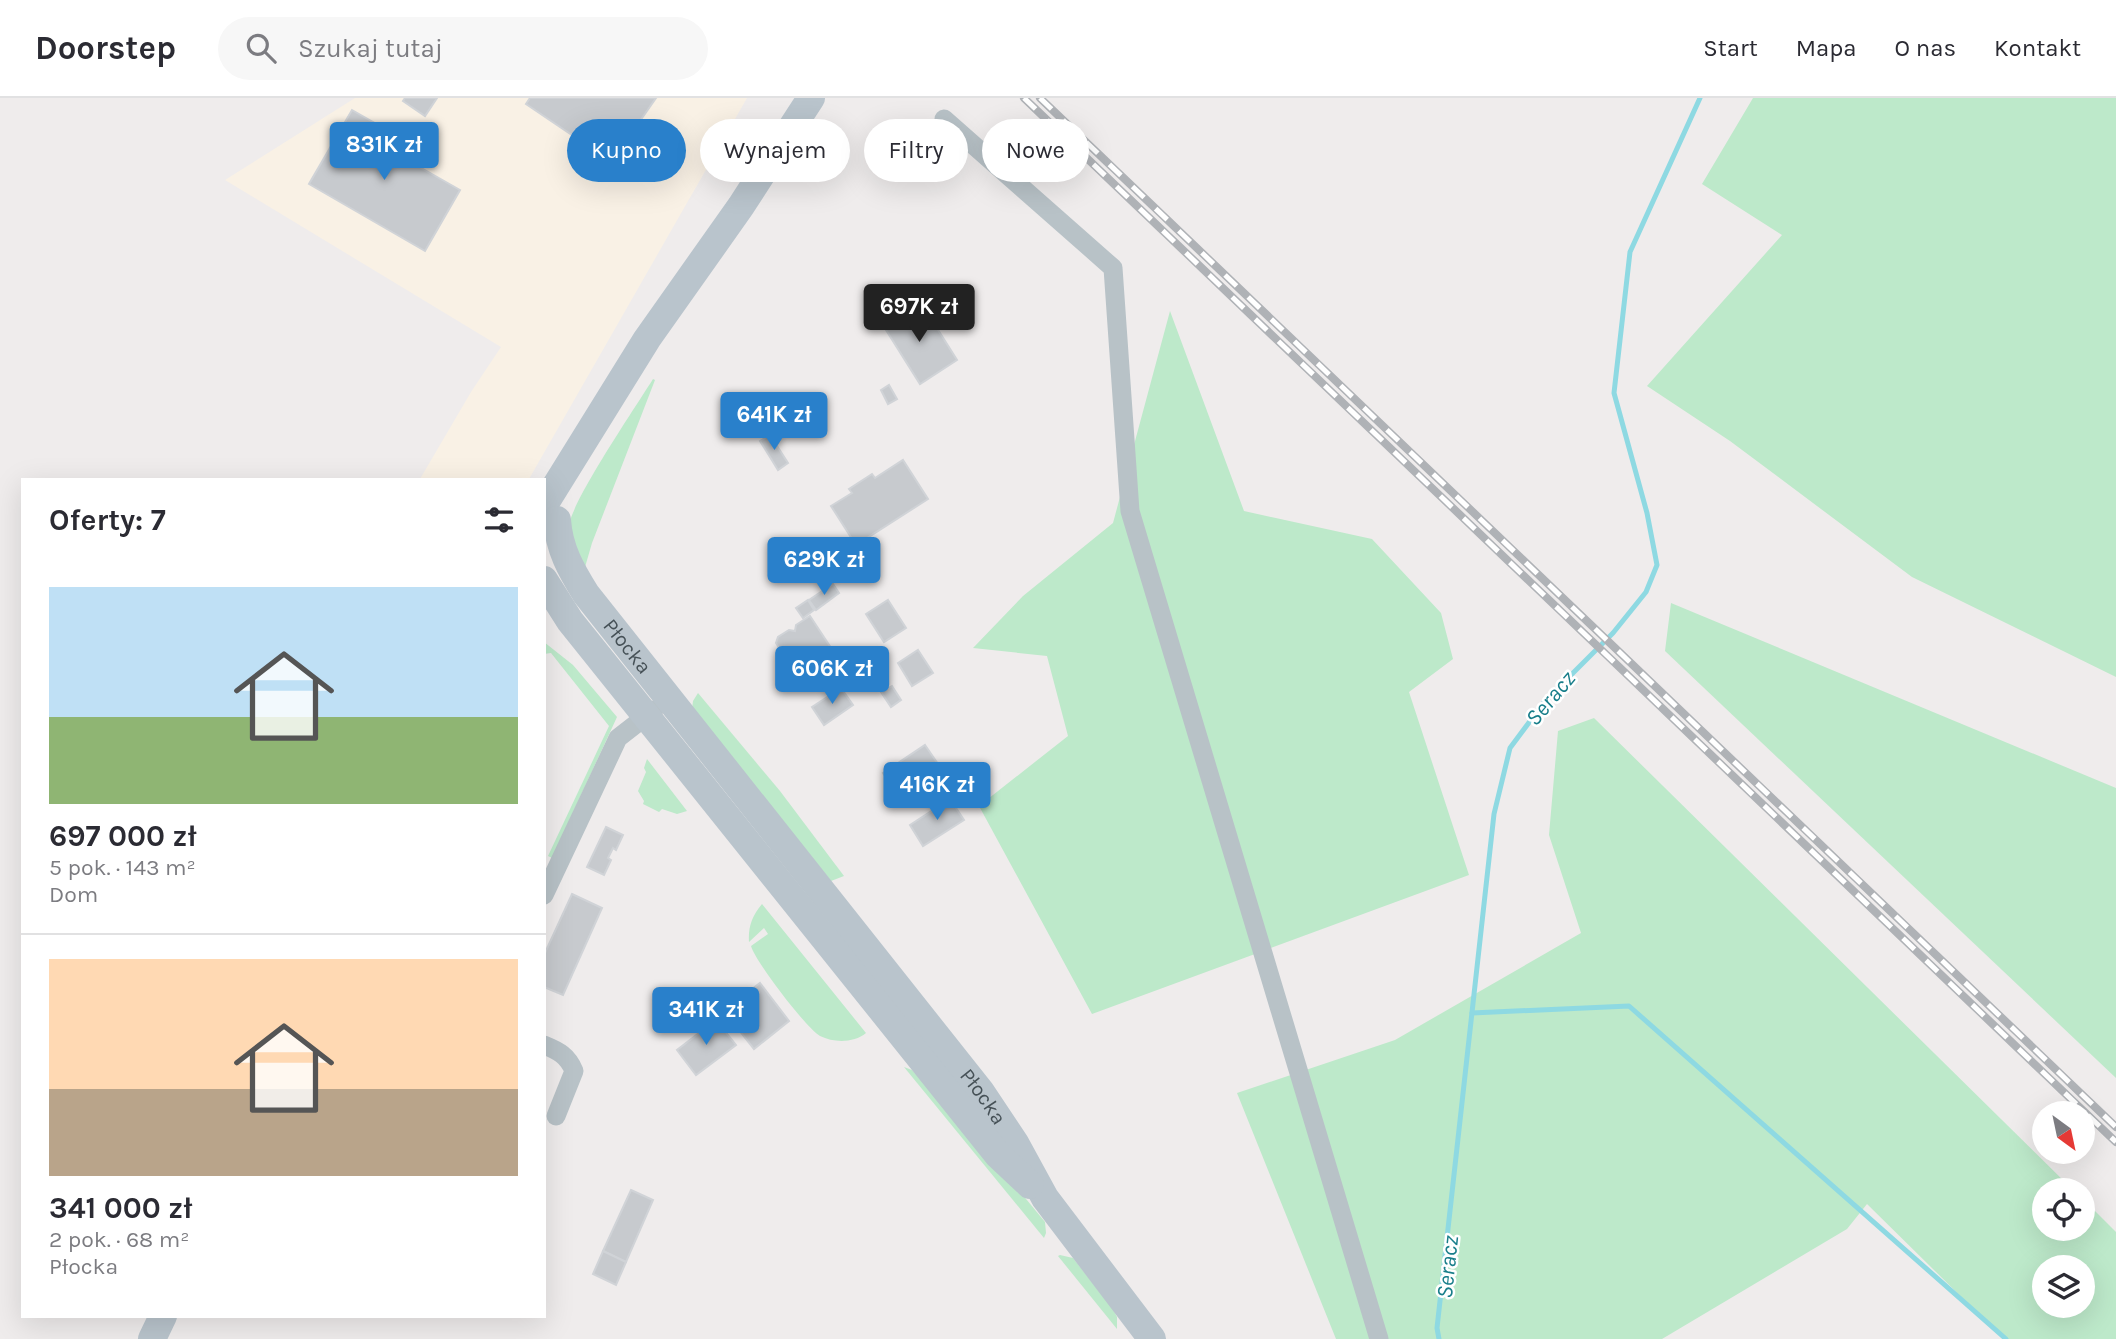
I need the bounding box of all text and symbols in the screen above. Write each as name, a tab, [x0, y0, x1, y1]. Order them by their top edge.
search box	[218, 17, 708, 80]
text: Doorstep	[35, 29, 176, 67]
icon: search	[242, 29, 280, 67]
text: Szukaj tutaj	[298, 33, 443, 64]
text: Start	[1703, 34, 1758, 62]
text: Mapa	[1796, 34, 1857, 62]
text: O nas	[1895, 34, 1956, 62]
text: Kontakt	[1994, 34, 2081, 62]
chip: Kupno	[567, 119, 686, 182]
chip: Wynajem	[700, 119, 850, 182]
chip: Filtry	[864, 119, 968, 182]
chip: Nowe	[982, 119, 1089, 182]
pin: 831K zł	[319, 122, 449, 182]
text: 831K zł	[346, 131, 422, 158]
pin: 697K zł	[854, 285, 984, 344]
text: 697K zł	[880, 293, 958, 320]
pin: 641K zł	[709, 392, 839, 452]
text: 641K zł	[736, 401, 812, 428]
icon: filters	[480, 501, 518, 539]
text: Oferty: 7	[49, 502, 166, 538]
pin: 629K zł	[759, 538, 889, 597]
text: 629K zł	[783, 546, 865, 573]
street label: Płocka	[598, 614, 656, 678]
icon: home	[221, 633, 347, 759]
pin: 606K zł	[767, 646, 897, 706]
text: 606K zł	[791, 655, 873, 682]
water label: Seracz	[1520, 665, 1581, 731]
pin: 416K zł	[872, 762, 1002, 822]
text: 416K zł	[899, 771, 975, 798]
text: 697 000 zł	[49, 818, 197, 854]
text: 5 pok. · 143 m²	[49, 854, 196, 881]
text: Dom	[49, 881, 98, 908]
pin: 341K zł	[641, 988, 771, 1047]
text: 341K zł	[668, 996, 744, 1023]
icon: home	[221, 1005, 347, 1131]
street label: Płocka	[955, 1064, 1011, 1129]
north arrow	[2032, 1101, 2095, 1164]
map controls	[2032, 1101, 2095, 1318]
button: locate	[2032, 1178, 2095, 1241]
text: 341 000 zł	[49, 1190, 192, 1226]
text: 2 pok. · 68 m²	[49, 1226, 189, 1253]
water label: Seracz	[1431, 1234, 1464, 1300]
text: Płocka	[49, 1253, 118, 1280]
button: layers	[2032, 1255, 2095, 1318]

